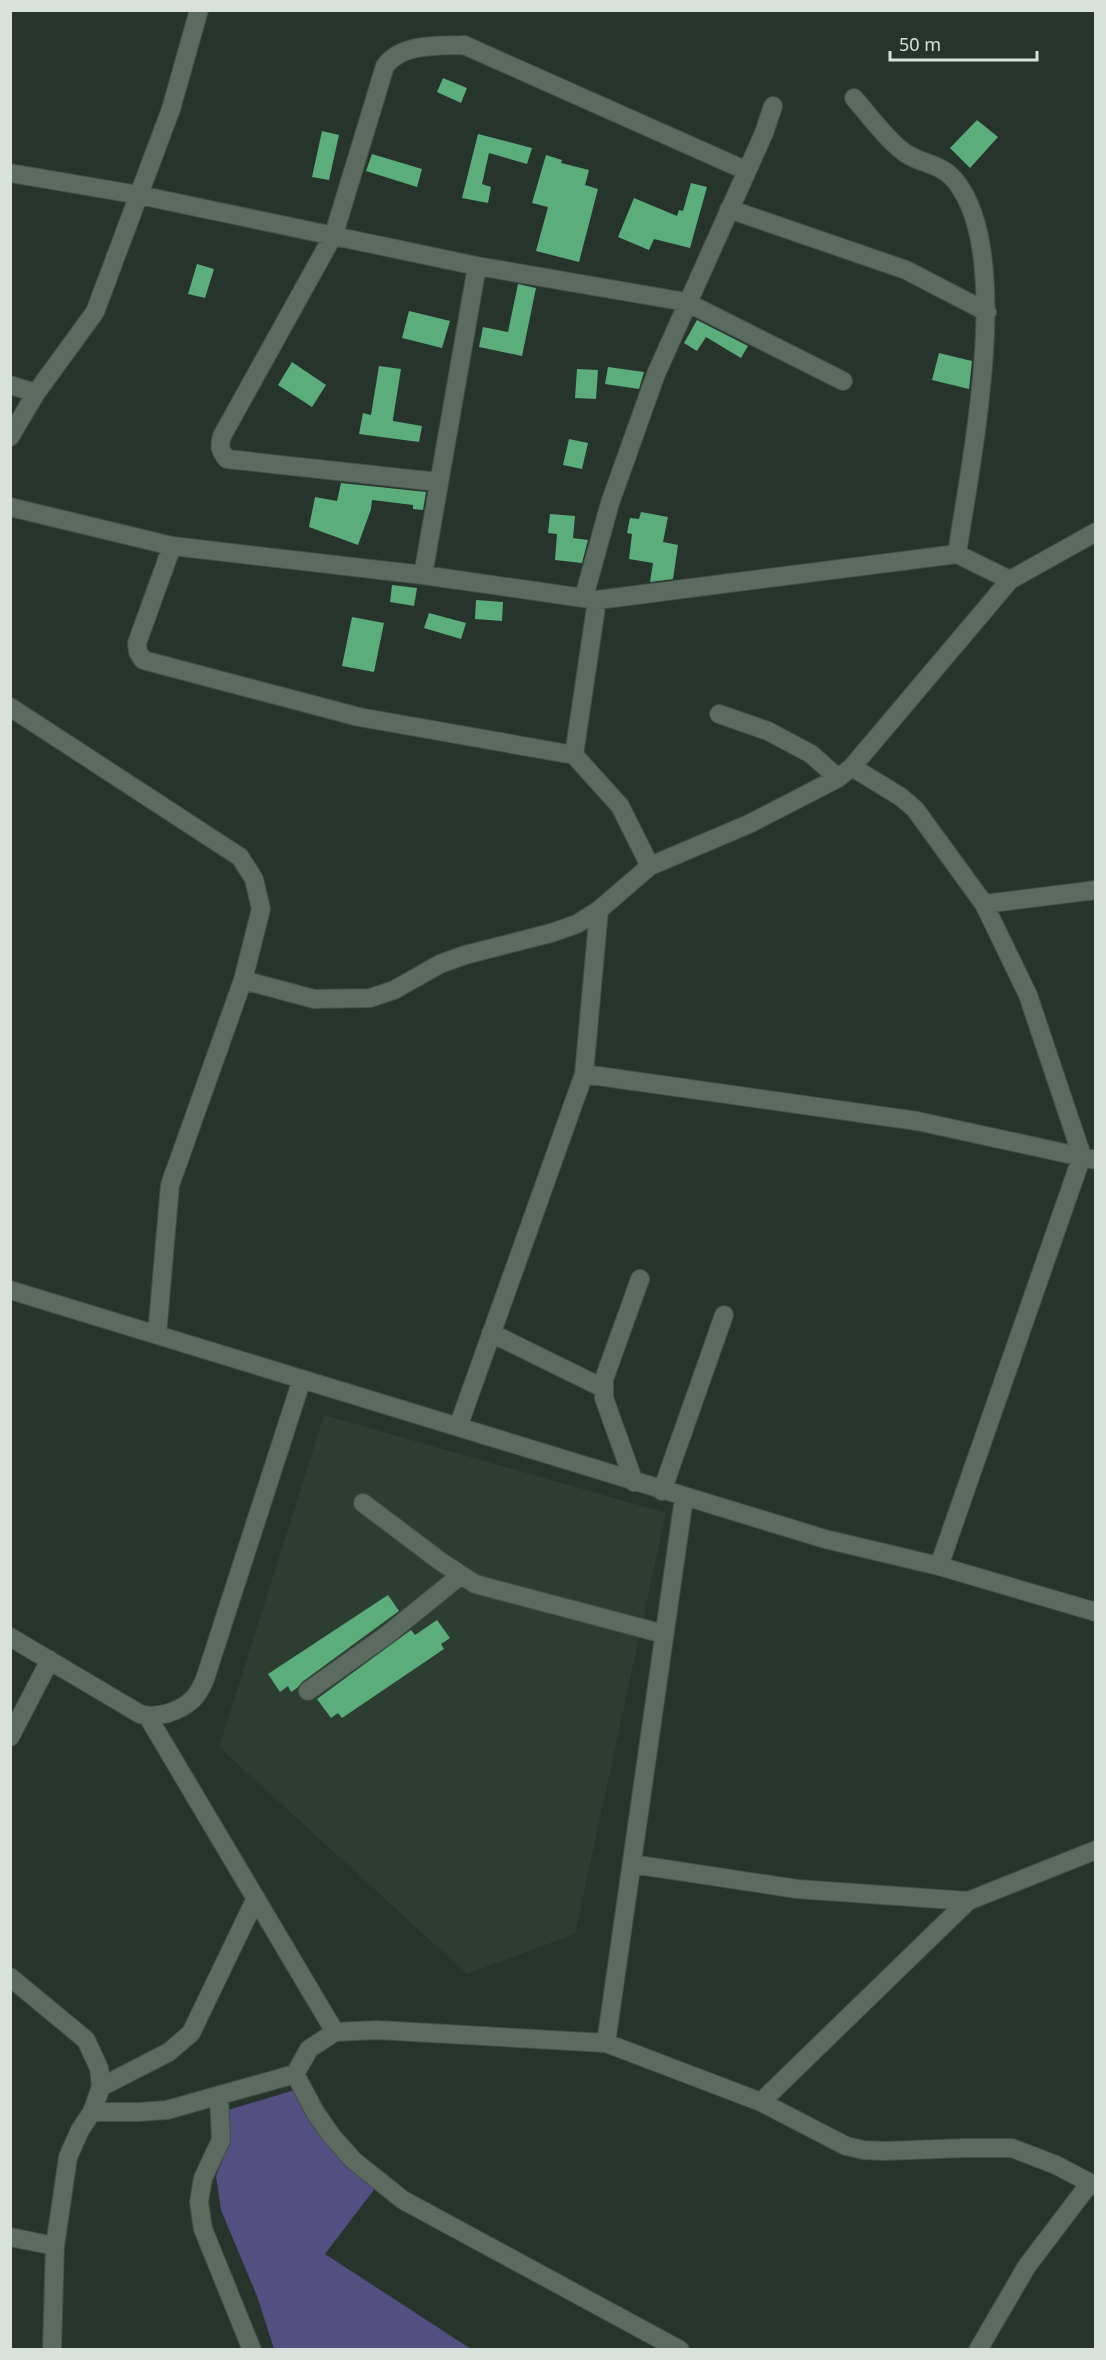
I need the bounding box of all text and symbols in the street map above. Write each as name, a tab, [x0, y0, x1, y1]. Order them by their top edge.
scale bar	[890, 24, 1037, 62]
text: 50 m	[899, 32, 941, 56]

